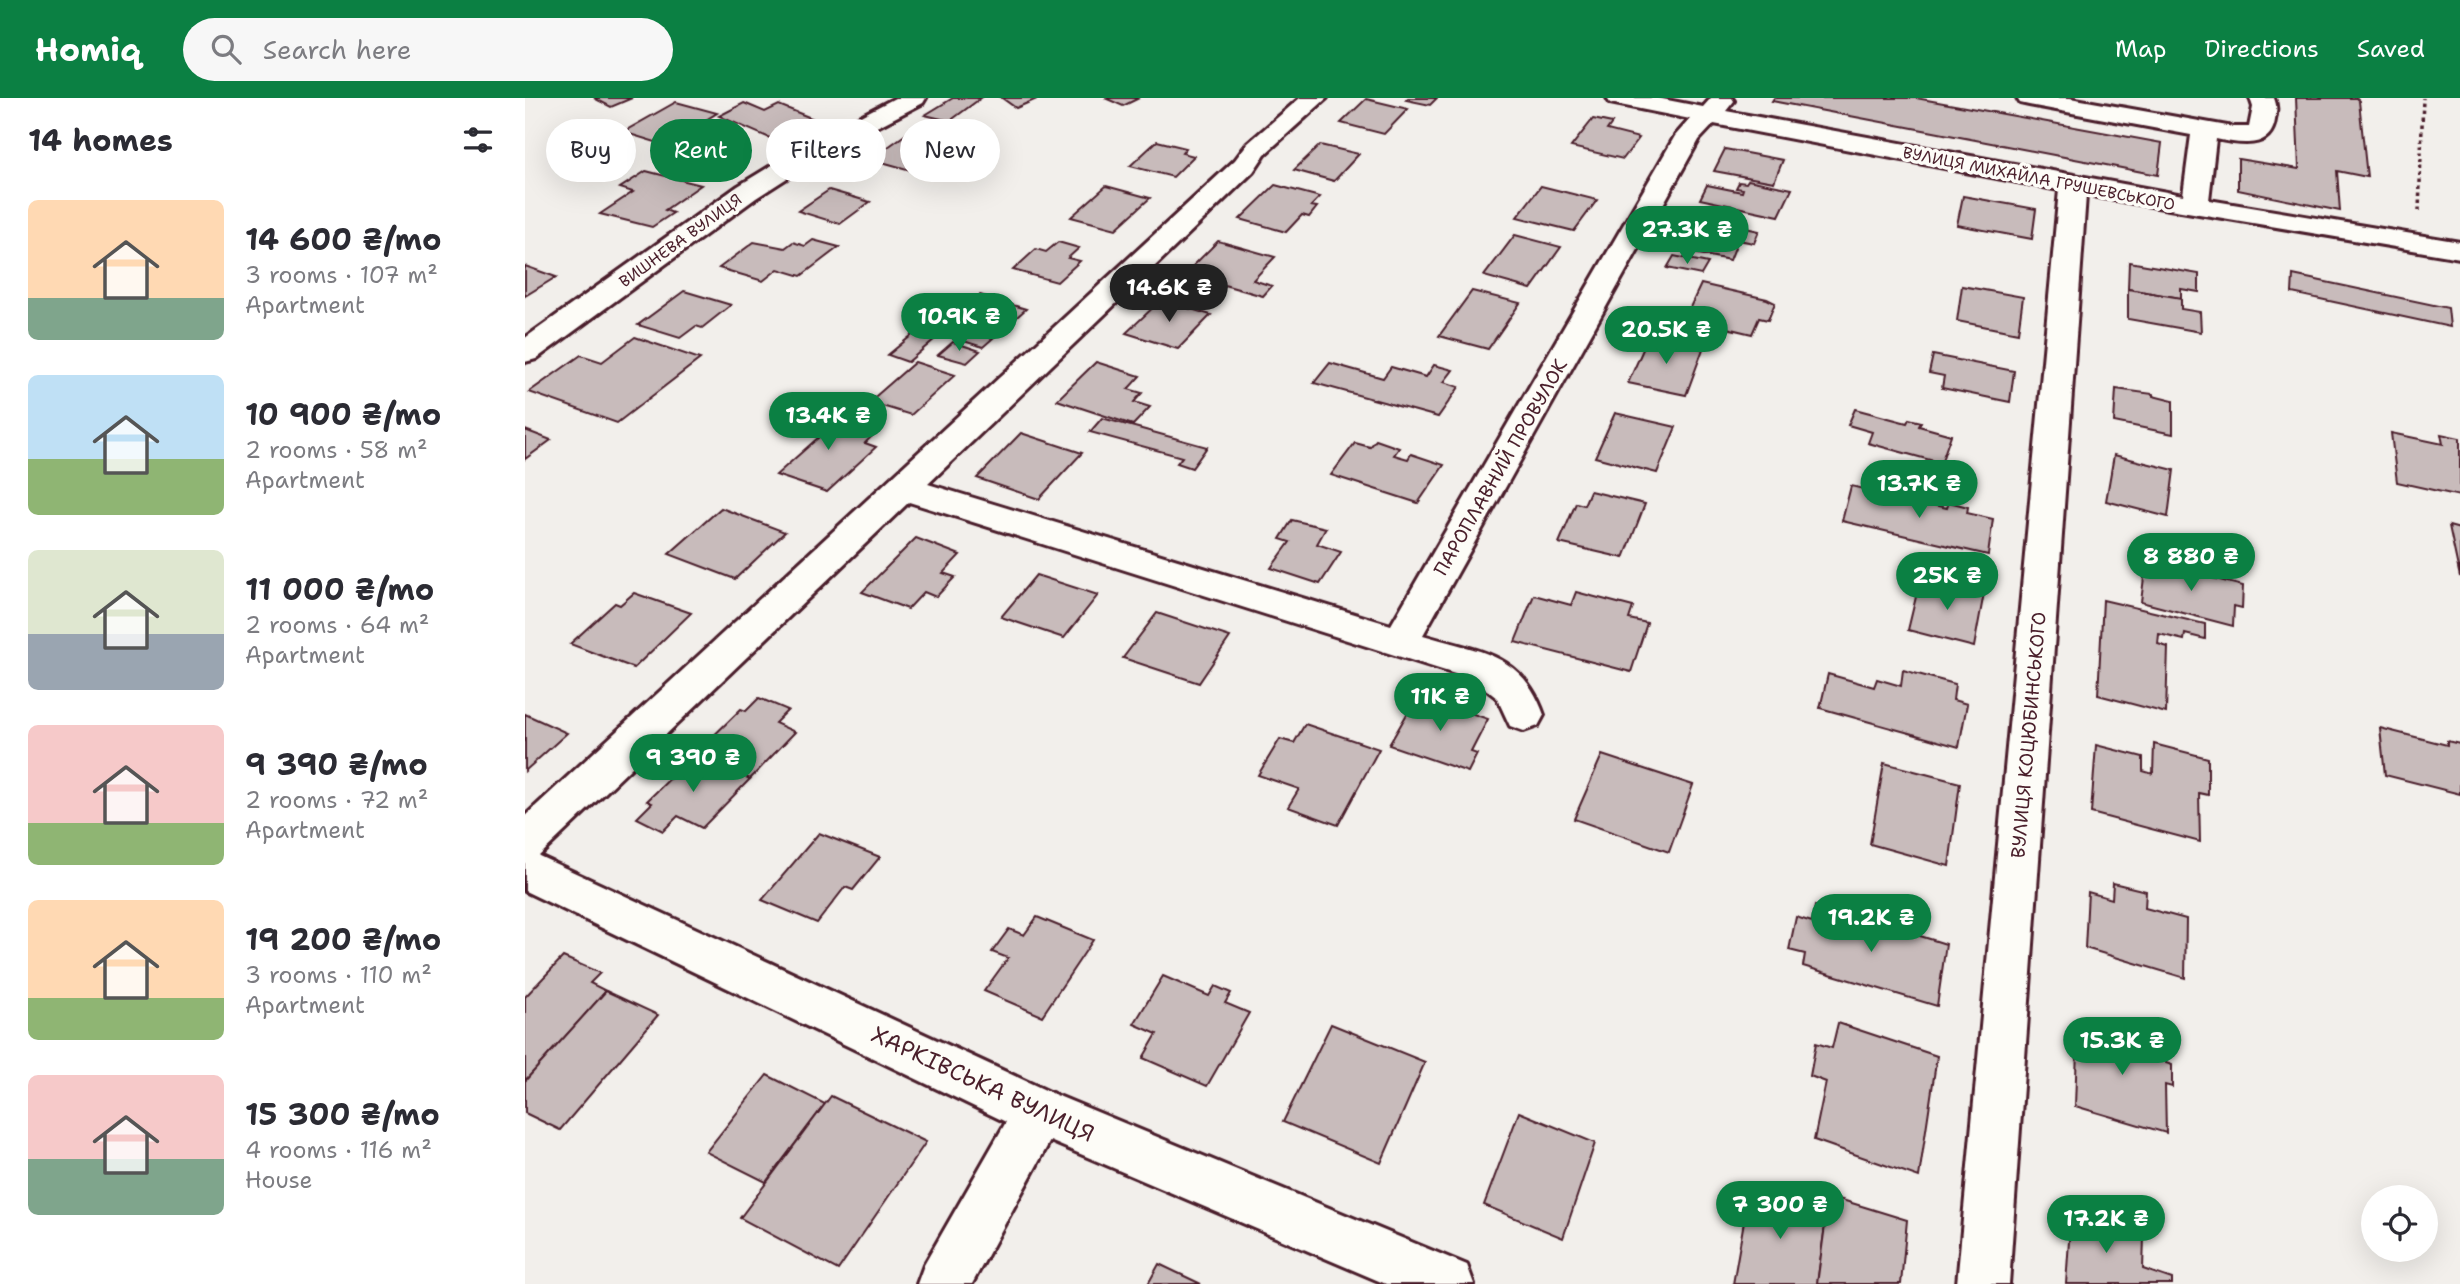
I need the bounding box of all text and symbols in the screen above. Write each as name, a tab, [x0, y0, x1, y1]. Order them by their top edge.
search box	[183, 18, 673, 81]
text: Homiq	[35, 27, 141, 72]
icon: search	[207, 30, 245, 68]
text: Search here	[263, 32, 411, 67]
text: Map	[2115, 33, 2166, 65]
text: Directions	[2204, 33, 2319, 65]
text: Saved	[2357, 33, 2425, 65]
chip: Buy	[546, 119, 636, 182]
chip: Rent	[650, 119, 752, 182]
chip: Filters	[766, 119, 886, 182]
chip: New	[900, 119, 1000, 182]
text: 14 homes	[28, 120, 173, 161]
icon: filters	[459, 121, 497, 159]
street label: ВУЛИЦЯ МИХАЙЛА ГРУШЕВСЬКОГО	[1901, 142, 2177, 215]
street label: ВИШНЕВА ВУЛИЦЯ	[615, 189, 746, 292]
pin: 27.3K ₴	[1622, 206, 1752, 266]
text: 27.3K ₴	[1642, 214, 1732, 244]
text: 14 600 ₴/mo	[245, 219, 442, 260]
icon: home	[84, 228, 168, 312]
text: 3 rooms · 107 m²	[245, 260, 438, 290]
pin: 14.6K ₴	[1104, 264, 1234, 324]
text: 14.6K ₴	[1126, 272, 1212, 302]
text: Apartment	[245, 290, 365, 320]
pin: 10.9K ₴	[894, 294, 1024, 353]
text: 10.9K ₴	[917, 301, 1001, 331]
pin: 20.5K ₴	[1601, 306, 1731, 366]
text: 20.5K ₴	[1621, 314, 1711, 344]
street label: ПАРОПЛАВНИЙ ПРОВУЛОК	[1428, 354, 1573, 580]
pin: 13.4K ₴	[763, 392, 893, 452]
text: 10 900 ₴/mo	[245, 394, 441, 435]
text: 13.4K ₴	[785, 400, 871, 430]
icon: home	[84, 403, 168, 487]
text: 2 rooms · 58 m²	[245, 435, 428, 465]
pin: 13.7K ₴	[1854, 460, 1984, 520]
text: Apartment	[245, 465, 365, 495]
text: 13.7K ₴	[1877, 468, 1961, 498]
pin: 8 880 ₴	[2126, 533, 2256, 593]
text: 8 880 ₴	[2143, 541, 2239, 571]
pin: 25K ₴	[1898, 552, 1996, 612]
text: 25K ₴	[1912, 560, 1982, 590]
text: 11 000 ₴/mo	[245, 569, 434, 610]
icon: home	[84, 578, 168, 662]
text: 2 rooms · 64 m²	[245, 610, 429, 640]
street label: ВУЛИЦЯ КОЦЮБИНСЬКОГО	[2005, 611, 2052, 859]
text: Apartment	[245, 640, 365, 670]
pin: 11K ₴	[1391, 674, 1489, 733]
text: 11K ₴	[1410, 681, 1470, 711]
pin: 9 390 ₴	[628, 734, 758, 794]
text: 9 390 ₴	[645, 742, 741, 772]
text: 9 390 ₴/mo	[245, 744, 428, 785]
icon: home	[84, 753, 168, 837]
text: 2 rooms · 72 m²	[245, 785, 428, 815]
text: Apartment	[245, 815, 365, 845]
pin: 19.2K ₴	[1806, 894, 1936, 954]
text: 19.2K ₴	[1827, 902, 1915, 932]
text: 19 200 ₴/mo	[245, 919, 441, 960]
icon: home	[84, 928, 168, 1012]
text: 3 rooms · 110 m²	[245, 960, 432, 990]
text: Apartment	[245, 990, 365, 1020]
pin: 15.3K ₴	[2057, 1018, 2187, 1077]
street label: ХАРКІВСЬКА ВУЛИЦЯ	[867, 1019, 1099, 1149]
text: 15.3K ₴	[2079, 1025, 2165, 1055]
text: 15 300 ₴/mo	[245, 1094, 440, 1135]
icon: home	[84, 1103, 168, 1187]
text: 4 rooms · 116 m²	[245, 1135, 432, 1165]
text: House	[245, 1165, 313, 1195]
pin: 7 300 ₴	[1715, 1182, 1845, 1241]
map controls	[2361, 1185, 2438, 1262]
button: locate	[2361, 1185, 2438, 1262]
text: 7 300 ₴	[1732, 1189, 1828, 1219]
pin: 17.2K ₴	[2041, 1196, 2171, 1255]
text: 17.2K ₴	[2063, 1203, 2149, 1233]

